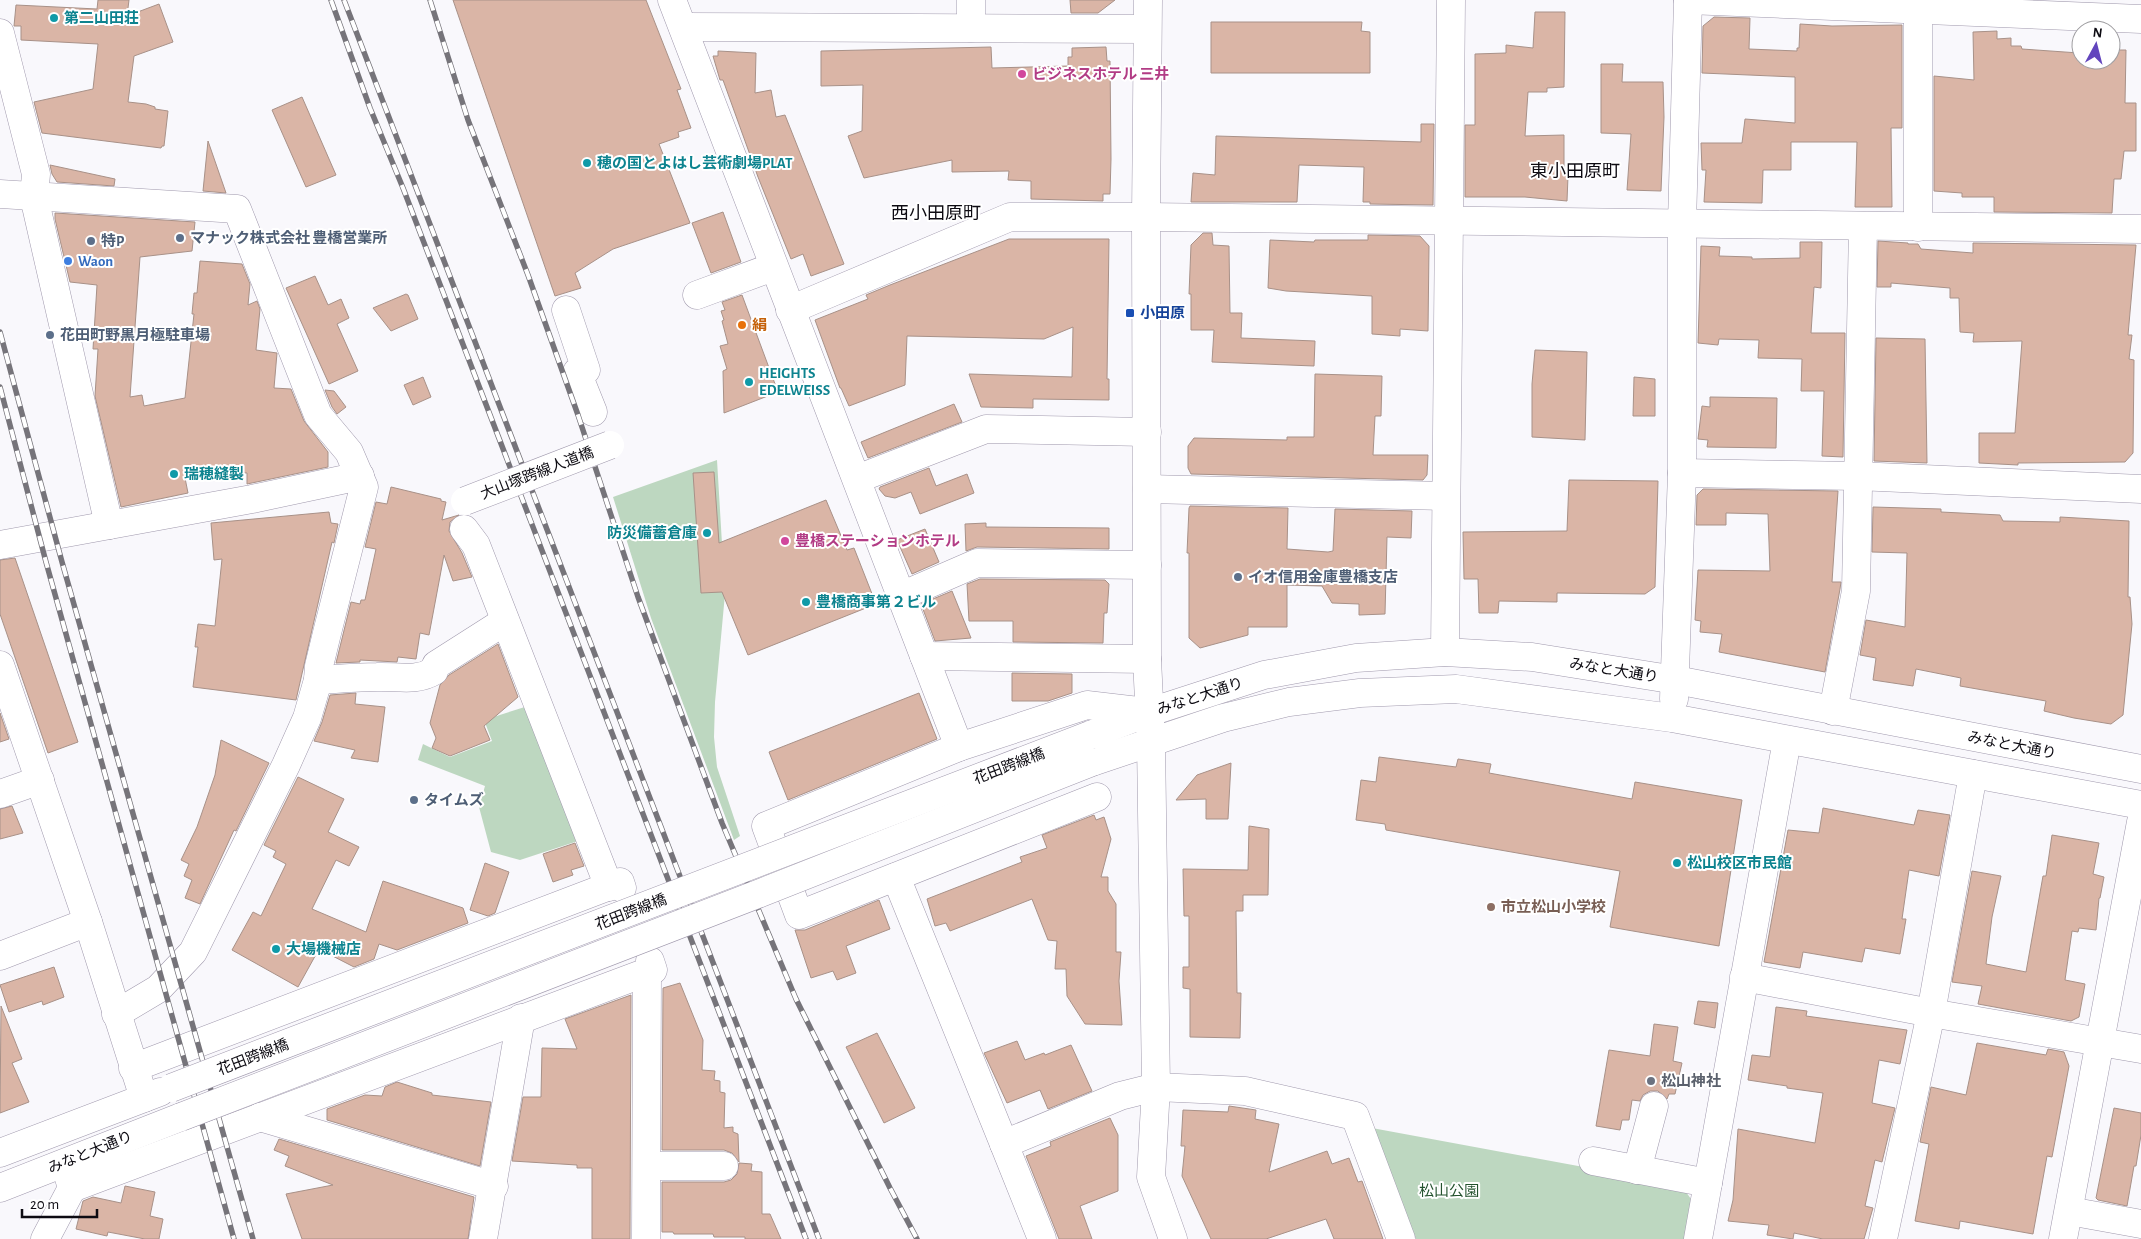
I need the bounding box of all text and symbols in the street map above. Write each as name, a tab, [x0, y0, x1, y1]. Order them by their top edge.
place label: 第二山田荘	[64, 10, 139, 26]
marker: 第二山田荘	[48, 12, 60, 24]
north arrow	[2071, 20, 2121, 70]
text: N	[2092, 26, 2103, 41]
place label: ビジネスホテル 三井	[1032, 65, 1169, 82]
marker: ビジネスホテル 三井	[1016, 68, 1028, 80]
place label: 穂の国とよはし芸術劇場PLAT	[597, 155, 793, 171]
marker: 穂の国とよはし芸術劇場PLAT	[581, 157, 593, 169]
district label: 東小田原町	[1530, 162, 1620, 181]
district label: 西小田原町	[891, 204, 981, 223]
place label: マナック株式会社 豊橋営業所	[190, 229, 387, 246]
marker: マナック株式会社 豊橋営業所	[174, 232, 186, 244]
place label: 特P	[101, 233, 125, 249]
marker: 特P	[85, 235, 97, 247]
place label: Waon	[78, 254, 113, 269]
marker: Waon	[62, 255, 74, 267]
place label: 小田原	[1140, 305, 1185, 321]
marker: 小田原	[1124, 307, 1136, 319]
place label: 絹	[752, 317, 767, 333]
marker: 絹	[736, 319, 748, 331]
place label: 花田町野黒月極駐車場	[60, 327, 210, 343]
marker: 花田町野黒月極駐車場	[44, 329, 56, 341]
place label: HEIGHTS EDELWEISS	[759, 366, 830, 398]
marker: HEIGHTS EDELWEISS	[743, 376, 755, 388]
street label: 大山塚跨線人道橋	[478, 444, 596, 502]
place label: 瑞穂縫製	[184, 465, 244, 482]
marker: 瑞穂縫製	[168, 468, 180, 480]
place label: 防災備蓄倉庫	[607, 525, 697, 541]
marker: 防災備蓄倉庫	[701, 527, 713, 539]
place label: 豊橋ステーションホテル	[795, 533, 960, 549]
marker: 豊橋ステーションホテル	[779, 535, 791, 547]
place label: イオ信用金庫豊橋支店	[1248, 569, 1398, 585]
marker: イオ信用金庫豊橋支店	[1232, 571, 1244, 583]
place label: 豊橋商事第２ビル	[816, 594, 936, 610]
marker: 豊橋商事第２ビル	[800, 596, 812, 608]
street label: みなと大通り	[1568, 655, 1660, 685]
street label: みなと大通り	[1155, 674, 1245, 718]
street label: みなと大通り	[1966, 729, 2058, 761]
street label: 花田跨線橋	[971, 745, 1047, 787]
place label: タイムズ	[424, 791, 484, 808]
marker: タイムズ	[408, 794, 420, 806]
place label: 松山校区市民館	[1687, 855, 1792, 871]
marker: 松山校区市民館	[1671, 857, 1683, 869]
street label: 花田跨線橋	[593, 891, 669, 933]
place label: 市立松山小学校	[1501, 899, 1606, 915]
marker: 市立松山小学校	[1485, 901, 1497, 913]
place label: 大場機械店	[286, 940, 361, 957]
marker: 大場機械店	[270, 943, 282, 955]
street label: 花田跨線橋	[215, 1036, 291, 1078]
place label: 松山神社	[1661, 1072, 1721, 1089]
marker: 松山神社	[1645, 1075, 1657, 1087]
street label: みなと大通り	[45, 1128, 135, 1176]
park label: 松山公園	[1419, 1183, 1479, 1199]
scale bar	[22, 1186, 98, 1218]
text: 20 m	[30, 1197, 59, 1212]

